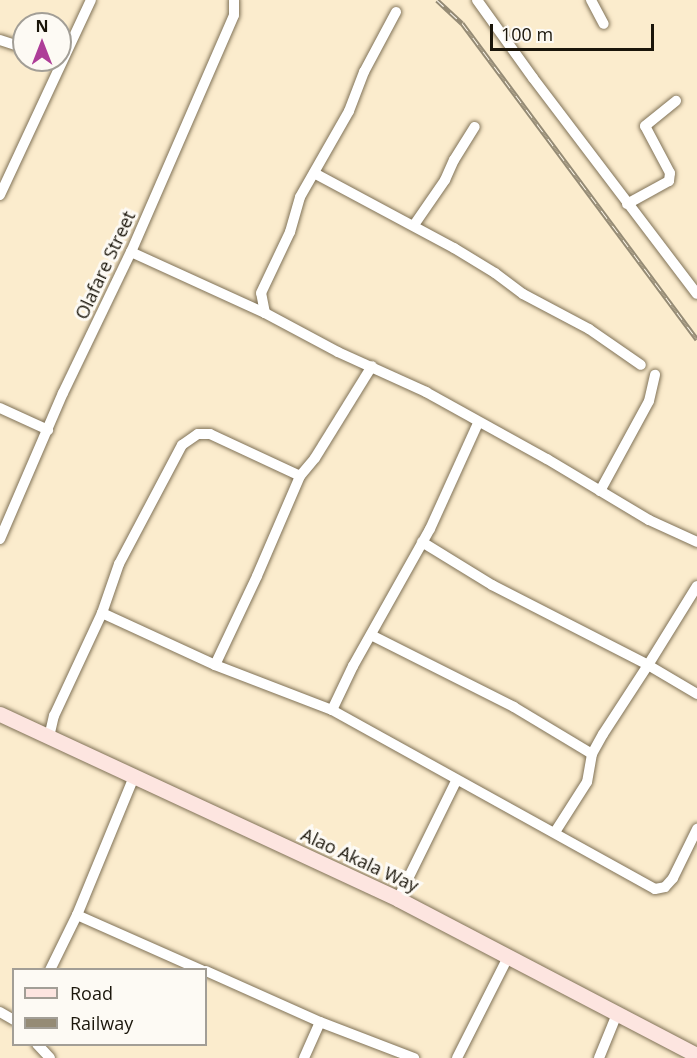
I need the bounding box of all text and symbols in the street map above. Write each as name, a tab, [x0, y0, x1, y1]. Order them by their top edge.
north arrow	[12, 12, 72, 72]
scale bar	[493, 12, 656, 50]
text: N	[35, 15, 49, 37]
text: 100 m	[501, 22, 553, 46]
street label: Olafare Street	[70, 207, 140, 323]
street label: Alao Akala Way	[298, 823, 422, 897]
legend	[12, 968, 207, 1046]
text: Road	[70, 981, 113, 1005]
text: Railway	[70, 1011, 133, 1035]

